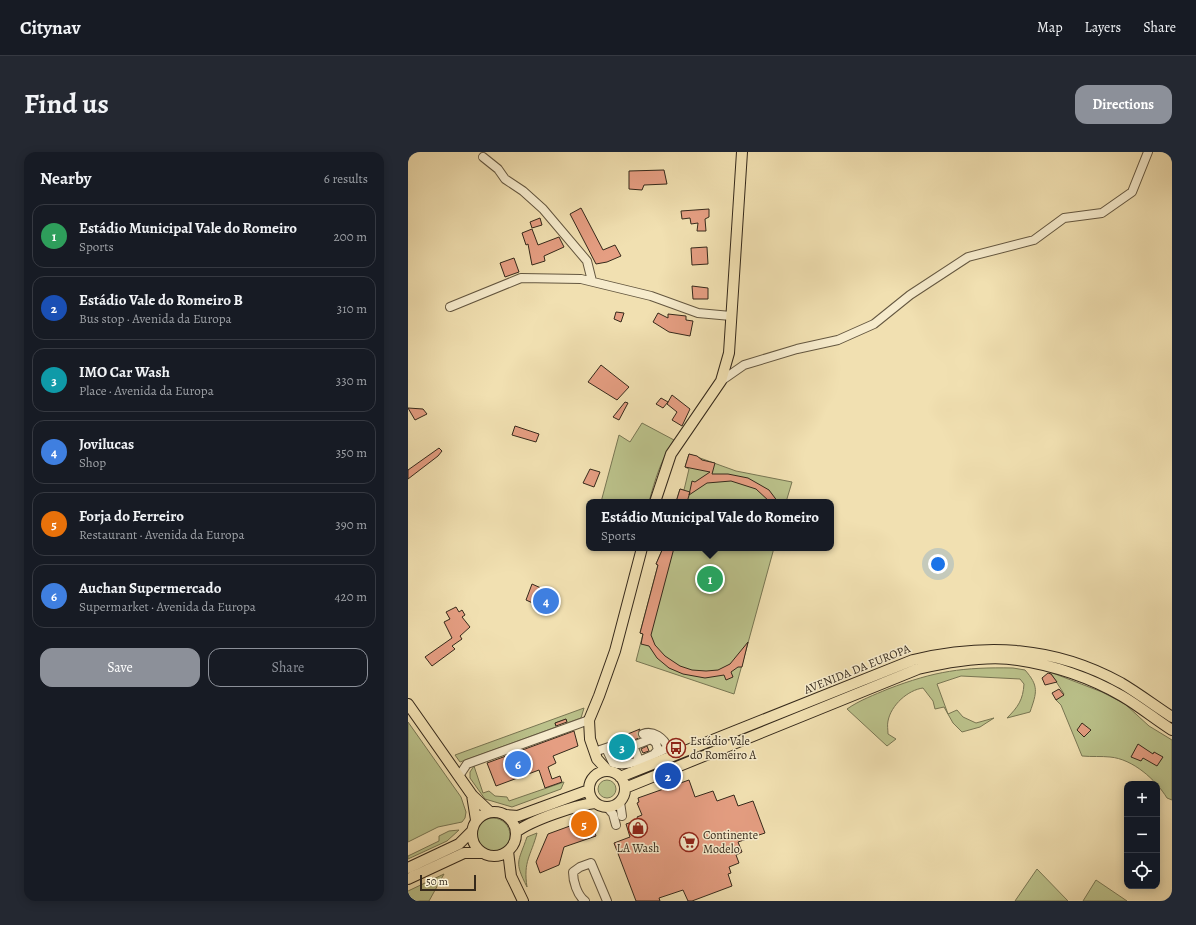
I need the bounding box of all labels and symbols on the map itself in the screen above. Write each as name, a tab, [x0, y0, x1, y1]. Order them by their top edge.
your location	[928, 554, 948, 574]
pin: 1	[697, 564, 723, 594]
pin: 4	[533, 586, 559, 616]
street label: AVENIDA DA EUROPA	[801, 640, 913, 698]
pin: 3	[609, 732, 635, 762]
place label: Estádio Vale do Romeiro A	[690, 733, 757, 763]
bus stop icon: Estádio Vale do Romeiro A	[665, 737, 687, 759]
pin: 6	[505, 749, 531, 779]
pin: 2	[655, 761, 681, 791]
pin: 5	[571, 809, 597, 839]
shop icon: LA Wash	[627, 817, 649, 839]
place label: Continente Modelo	[703, 827, 758, 857]
supermarket icon: Continente Modelo	[678, 831, 700, 853]
place label: LA Wash	[617, 840, 660, 856]
scale bar	[420, 873, 476, 892]

